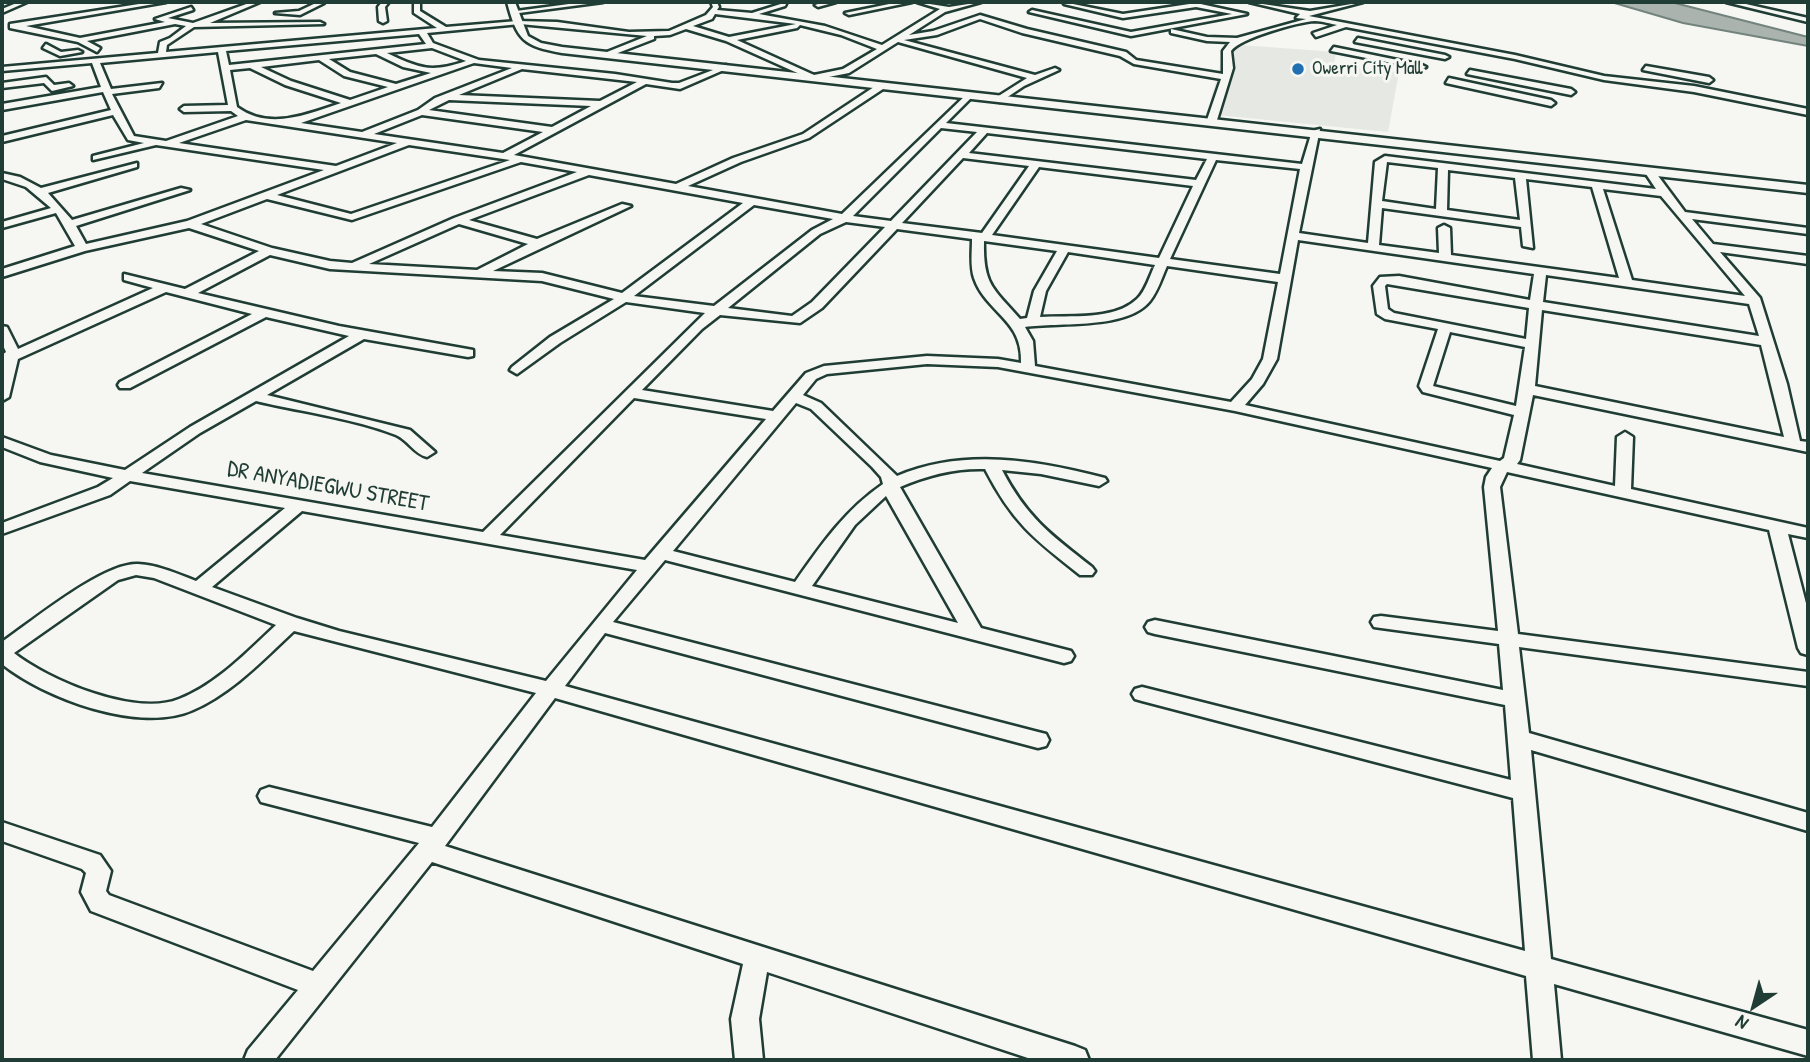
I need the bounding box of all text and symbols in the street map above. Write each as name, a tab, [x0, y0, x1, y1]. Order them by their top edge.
place label: Owerri City Mall	[1312, 58, 1423, 80]
marker: Owerri City Mall	[1290, 61, 1306, 77]
street label: DR ANYADIEGWU STREET	[225, 456, 431, 518]
north arrow	[1719, 971, 1789, 1041]
text: N	[1730, 1010, 1753, 1036]

